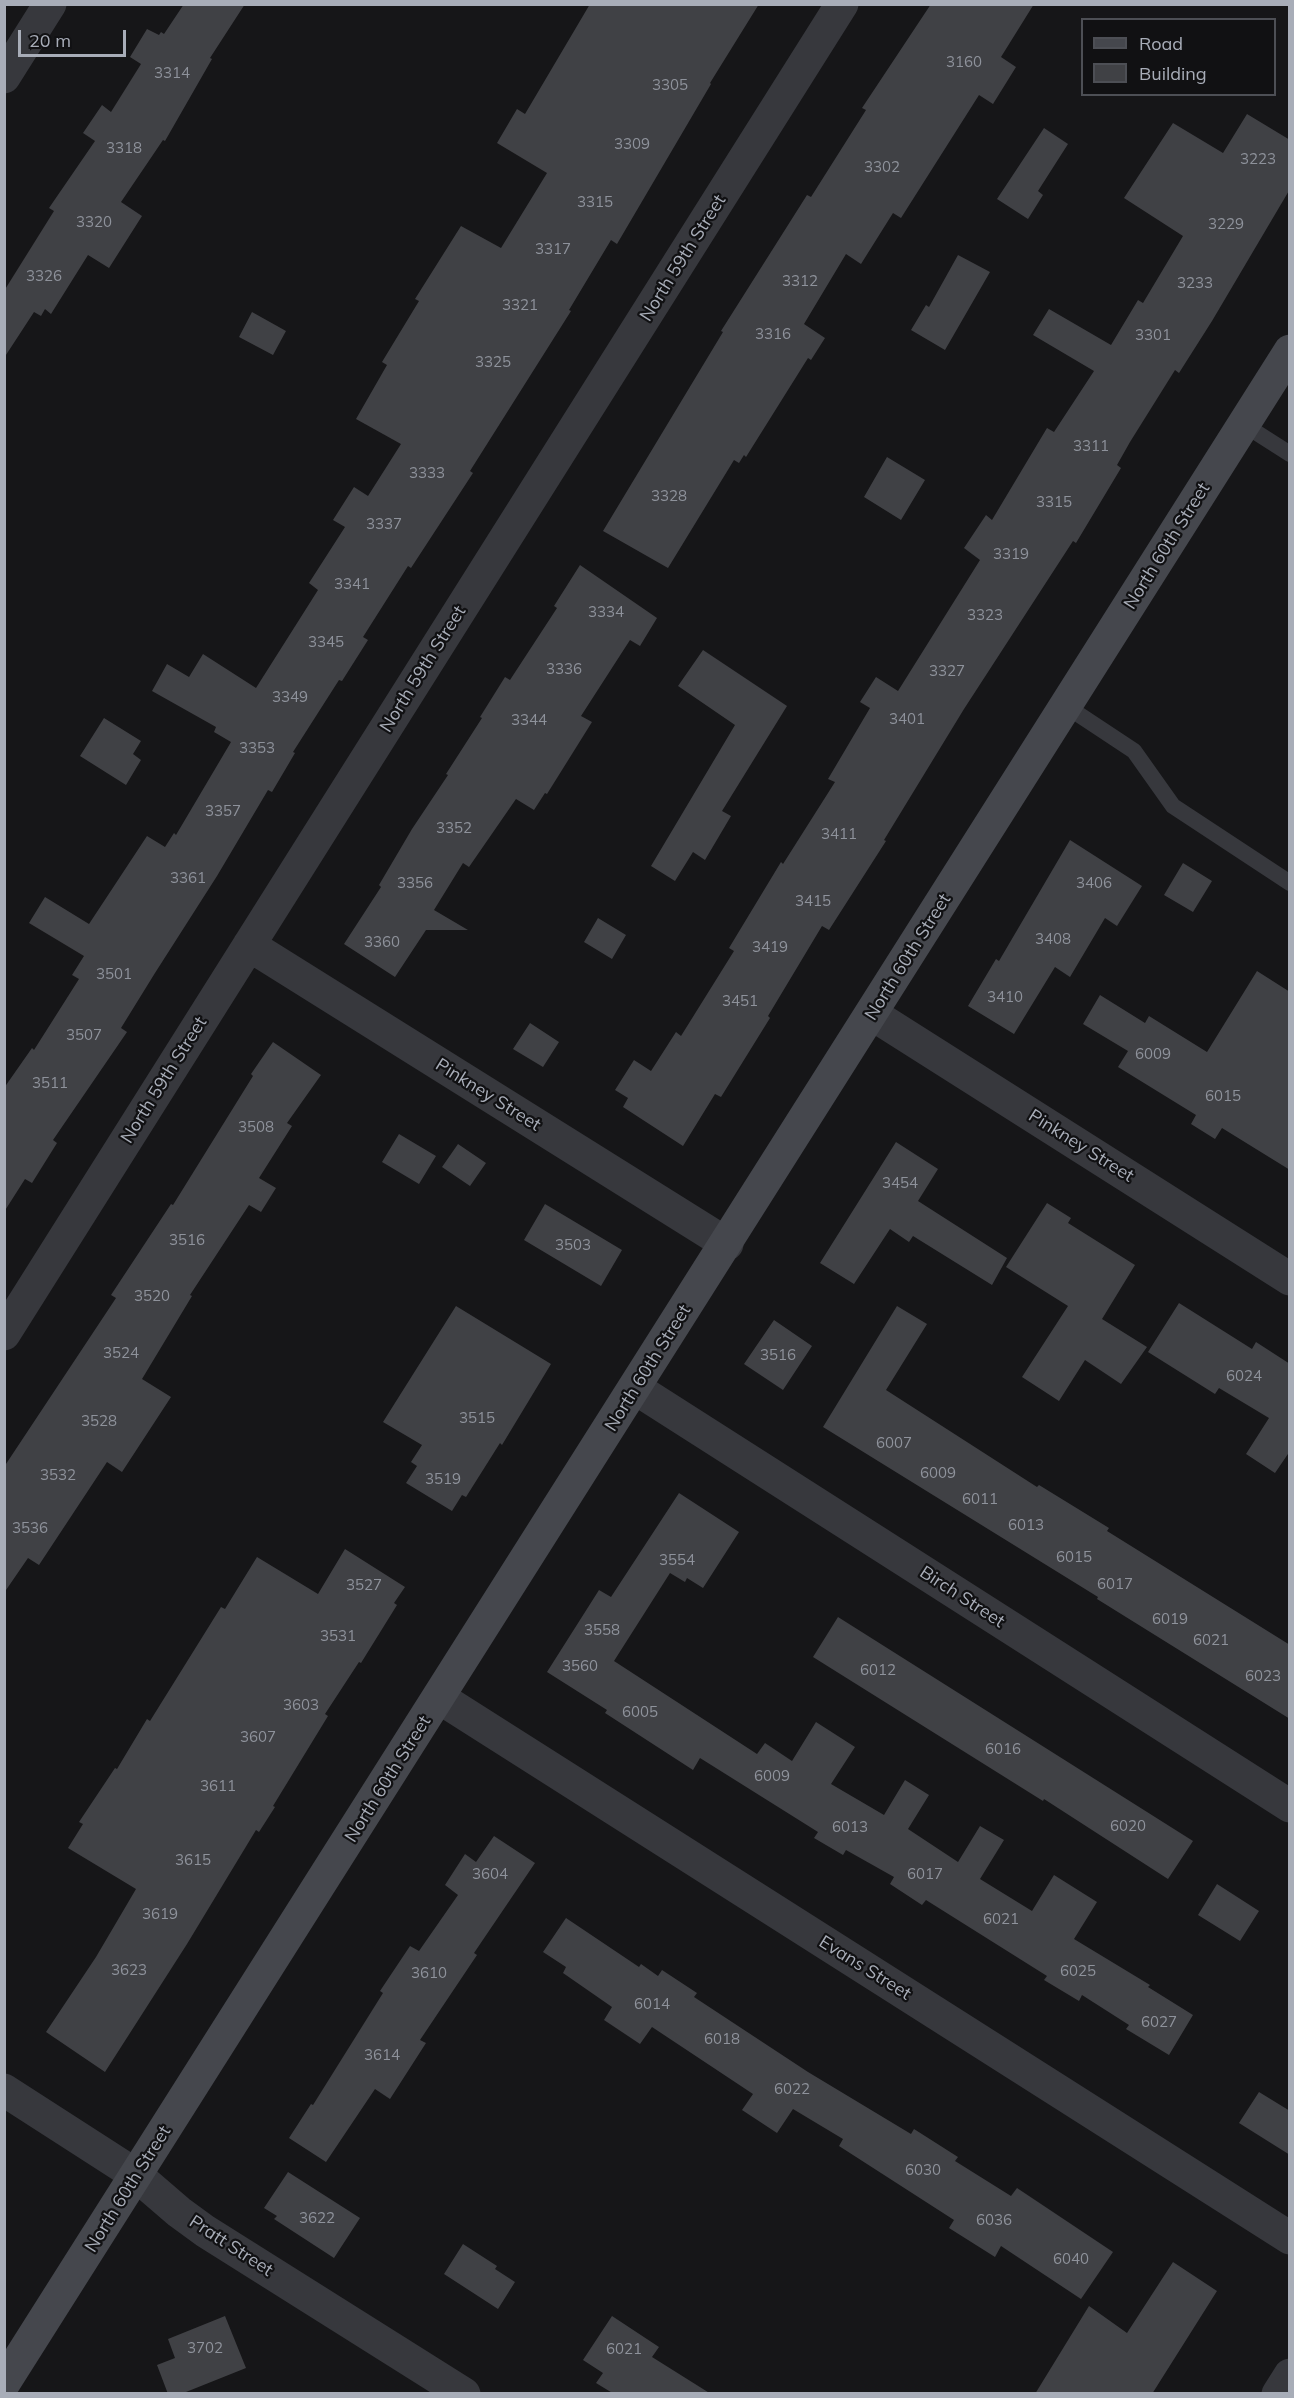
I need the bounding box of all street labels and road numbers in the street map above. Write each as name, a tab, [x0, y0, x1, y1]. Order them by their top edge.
street label: North 59th Street	[635, 191, 731, 325]
street label: North 60th Street	[1119, 479, 1215, 613]
street label: North 59th Street	[375, 602, 471, 736]
street label: North 60th Street	[860, 890, 956, 1024]
street label: North 59th Street	[116, 1013, 212, 1147]
street label: Pinkney Street	[431, 1054, 545, 1136]
street label: Pinkney Street	[1024, 1105, 1138, 1187]
street label: North 60th Street	[600, 1301, 696, 1435]
street label: Birch Street	[915, 1562, 1009, 1632]
street label: North 60th Street	[340, 1712, 436, 1846]
street label: Evans Street	[815, 1931, 915, 2005]
street label: North 60th Street	[80, 2122, 176, 2256]
street label: Pratt Street	[185, 2211, 277, 2281]

